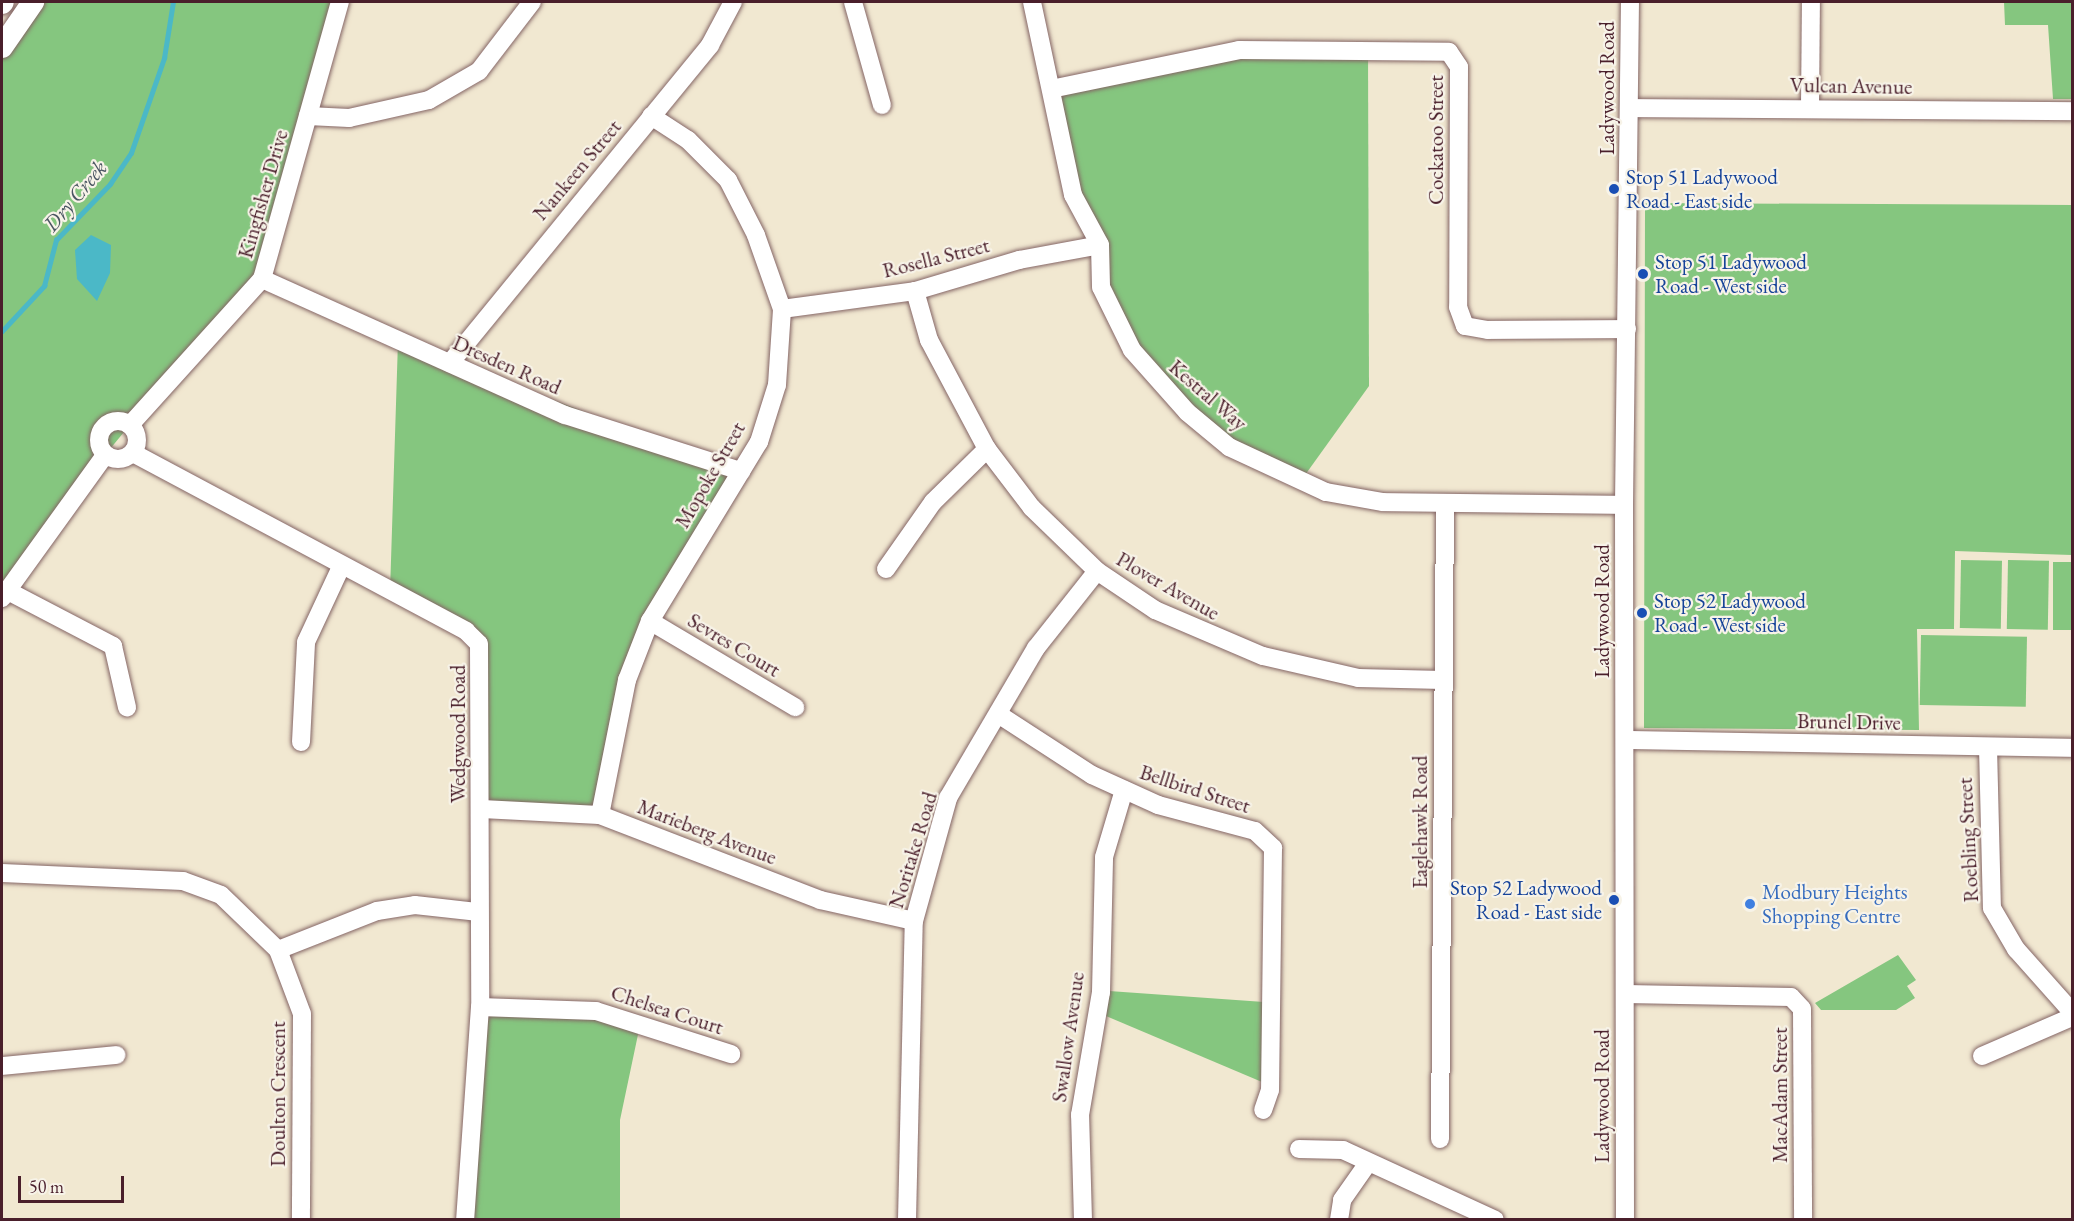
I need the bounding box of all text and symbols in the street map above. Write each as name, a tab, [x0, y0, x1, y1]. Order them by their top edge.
street label: Ladywood Road	[1594, 21, 1620, 155]
street label: Vulcan Avenue	[1790, 72, 1912, 100]
street label: Cockatoo Street	[1423, 75, 1449, 205]
street label: Nankeen Street	[528, 115, 626, 225]
street label: Kingfisher Drive	[233, 127, 293, 261]
water label: Dry Creek	[38, 155, 112, 237]
place label: Stop 51 Ladywood Road - East side	[1626, 164, 1778, 214]
marker: Stop 51 Ladywood Road - East side	[1607, 182, 1621, 196]
street label: Rosella Street	[880, 233, 992, 283]
place label: Stop 51 Ladywood Road - West side	[1655, 249, 1807, 299]
marker: Stop 51 Ladywood Road - West side	[1636, 267, 1650, 281]
street label: Dresden Road	[449, 330, 565, 400]
street label: Kestral Way	[1164, 354, 1252, 436]
street label: Mopoke Street	[670, 417, 750, 533]
street label: Ladywood Road	[1589, 544, 1615, 678]
street label: Plover Avenue	[1112, 546, 1224, 626]
place label: Stop 52 Ladywood Road - West side	[1654, 588, 1806, 638]
marker: Stop 52 Ladywood Road - West side	[1635, 606, 1649, 620]
street label: Sevres Court	[683, 608, 785, 682]
street label: Wedgwood Road	[445, 665, 471, 803]
street label: Brunel Drive	[1797, 708, 1901, 736]
street label: Eaglehawk Road	[1407, 755, 1433, 889]
street label: Bellbird Street	[1137, 759, 1253, 819]
street label: Roebling Street	[1952, 777, 1984, 903]
street label: Noritake Road	[883, 789, 943, 911]
street label: Marieberg Avenue	[634, 794, 780, 870]
place label: Stop 52 Ladywood Road - East side	[1450, 875, 1602, 925]
place label: Modbury Heights Shopping Centre	[1762, 879, 1907, 929]
marker: Stop 52 Ladywood Road - East side	[1607, 893, 1621, 907]
marker: Modbury Heights Shopping Centre	[1743, 897, 1757, 911]
street label: Swallow Avenue	[1046, 970, 1090, 1104]
street label: Chelsea Court	[608, 980, 726, 1040]
street label: Doulton Crescent	[265, 1021, 291, 1167]
street label: MacAdam Street	[1767, 1027, 1793, 1163]
street label: Ladywood Road	[1589, 1029, 1615, 1163]
scale bar	[21, 1164, 128, 1202]
text: 50 m	[29, 1175, 64, 1198]

